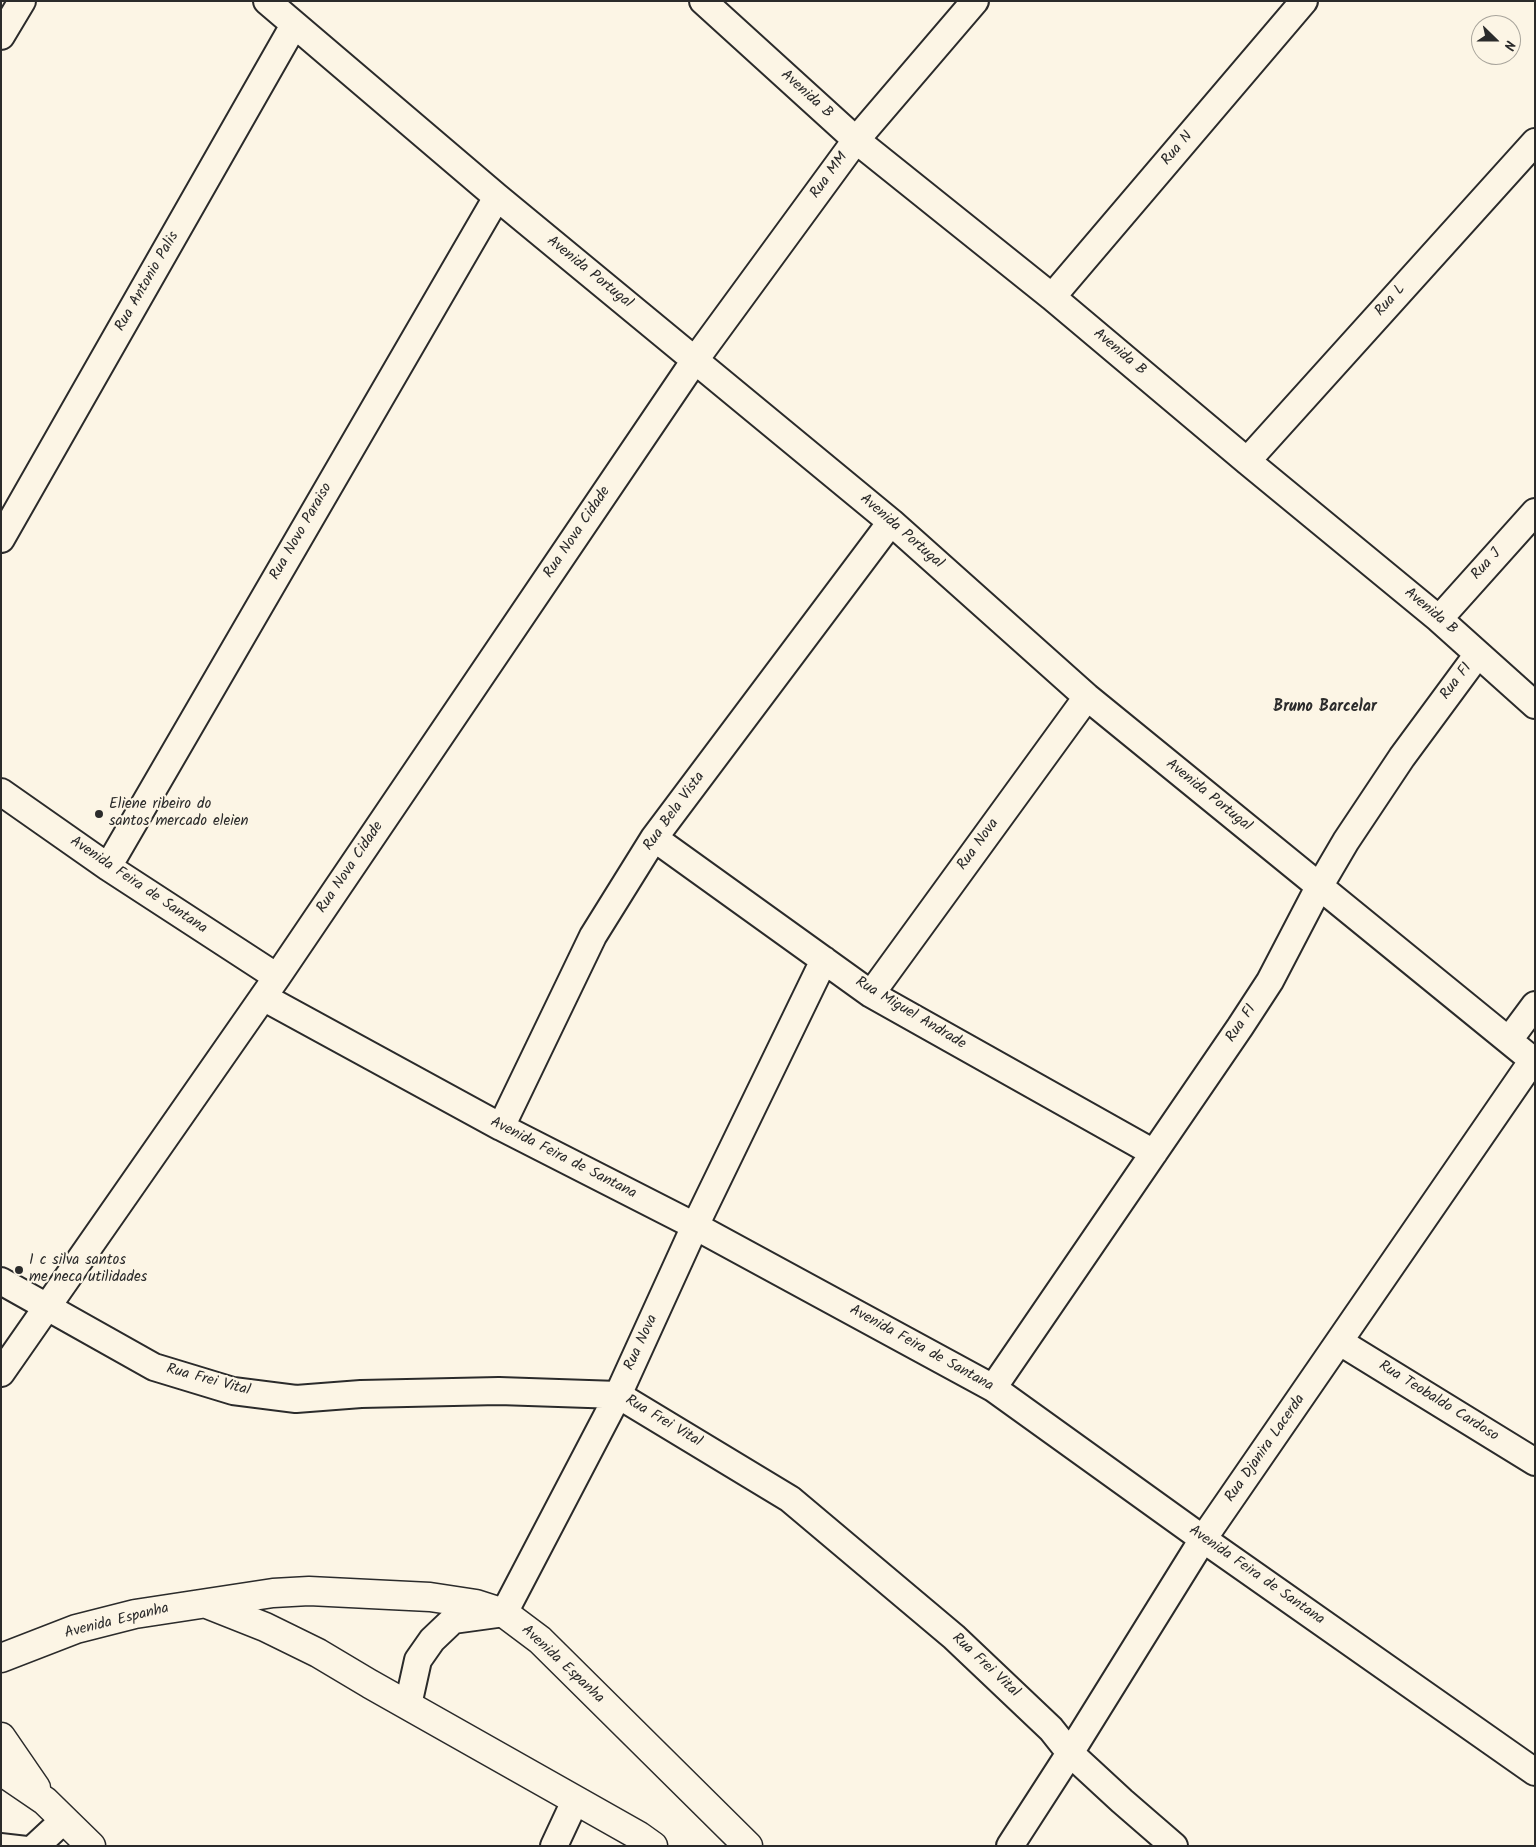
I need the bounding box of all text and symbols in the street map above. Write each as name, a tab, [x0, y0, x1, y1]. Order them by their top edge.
north arrow	[1471, 15, 1521, 65]
text: N	[1497, 37, 1521, 53]
street label: Avenida B	[776, 67, 836, 123]
street label: Rua N	[1159, 128, 1197, 170]
street label: Rua MM	[807, 149, 853, 203]
street label: Rua Antonio Palis	[112, 229, 184, 335]
street label: Avenida Portugal	[543, 233, 635, 313]
street label: Rua L	[1372, 281, 1410, 321]
street label: Avenida B	[1089, 326, 1149, 380]
street label: Rua Novo Paraiso	[267, 480, 337, 584]
street label: Rua Nova Cidade	[541, 484, 615, 582]
street label: Avenida Portugal	[855, 491, 947, 573]
street label: Rua J	[1468, 546, 1506, 584]
street label: Avenida B	[1400, 585, 1460, 639]
street label: Rua F1	[1437, 660, 1477, 704]
district label: Bruno Barcelar	[1273, 698, 1377, 718]
street label: Avenida Portugal	[1162, 756, 1254, 836]
street label: Rua Bela Vista	[640, 769, 710, 855]
place label: Eliene ribeiro do santos mercado eleien	[109, 796, 249, 831]
marker: Eliene ribeiro do santos mercado eleien	[93, 808, 105, 820]
street label: Rua Nova	[954, 816, 1004, 874]
street label: Rua Nova Cidade	[314, 819, 388, 917]
street label: Avenida Feira de Santana	[66, 833, 210, 939]
street label: Rua Miguel Andrade	[851, 974, 969, 1054]
street label: Rua F1	[1223, 1002, 1261, 1046]
street label: Avenida Feira de Santana	[487, 1114, 639, 1204]
place label: I c silva santos me neca utilidades	[29, 1252, 147, 1287]
marker: I c silva santos me neca utilidades	[13, 1264, 25, 1276]
street label: Avenida Feira de Santana	[846, 1302, 996, 1396]
street label: Rua Nova	[621, 1312, 663, 1374]
street label: Rua Teobaldo Cardoso	[1375, 1358, 1501, 1446]
street label: Rua Frei Vital	[164, 1361, 252, 1401]
street label: Rua Frei Vital	[621, 1392, 705, 1452]
street label: Rua Djanira Lacerda	[1222, 1392, 1310, 1506]
street label: Avenida Feira de Santana	[1185, 1522, 1327, 1630]
street label: Avenida Espanha	[63, 1600, 171, 1644]
street label: Avenida Espanha	[517, 1622, 607, 1708]
street label: Rua Frei Vital	[947, 1630, 1023, 1702]

